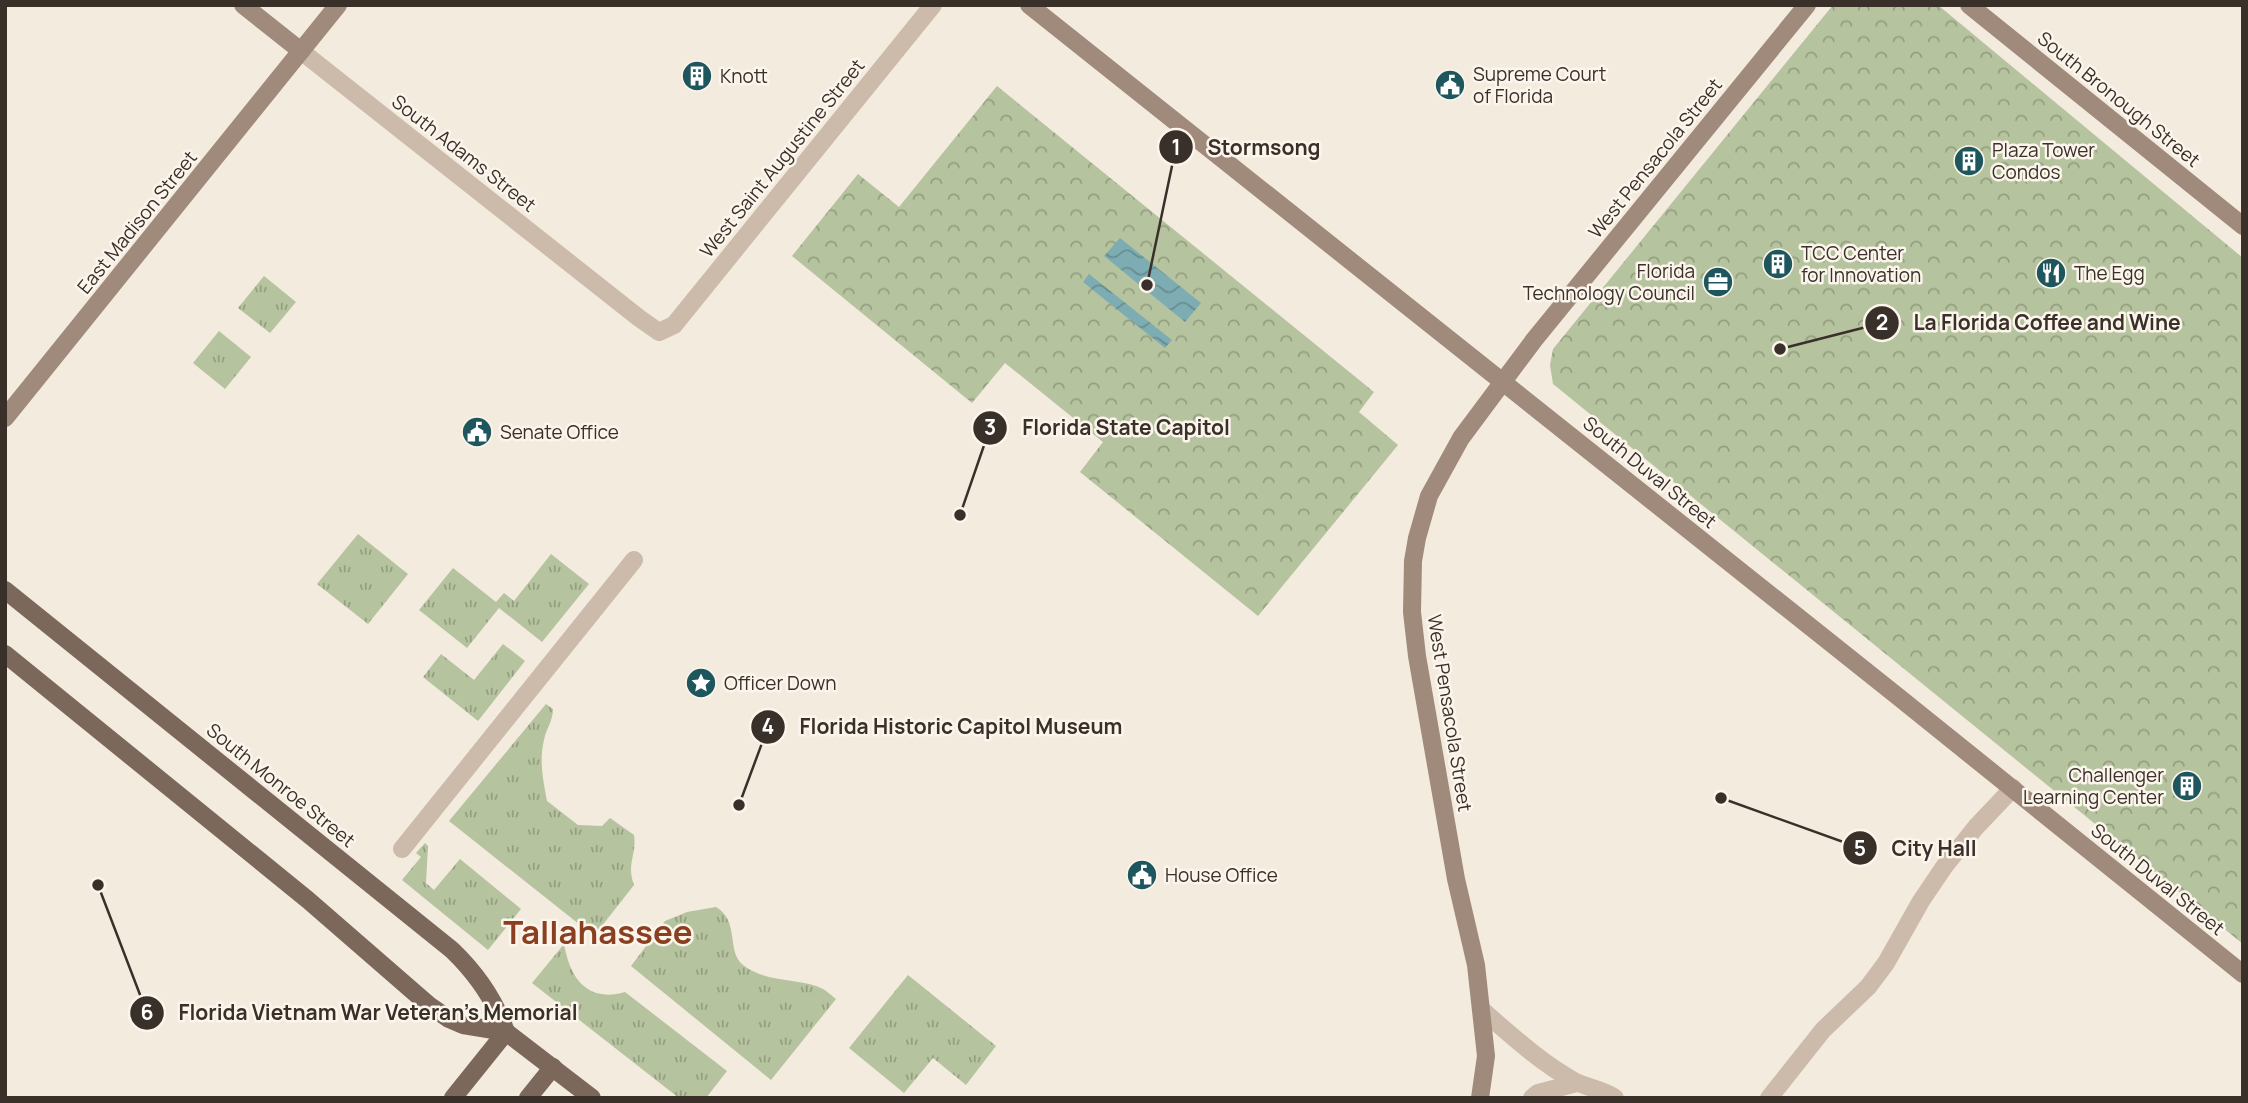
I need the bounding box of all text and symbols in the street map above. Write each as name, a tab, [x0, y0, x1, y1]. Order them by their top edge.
street label: South Bronough Street	[2032, 25, 2206, 173]
street label: West Saint Augustine Street	[694, 53, 870, 263]
building icon: Knott	[680, 59, 714, 93]
place label: Supreme Court of Florida	[1473, 61, 1606, 109]
place label: Knott	[720, 63, 768, 89]
public building icon: Supreme Court of Florida	[1433, 68, 1467, 102]
street label: West Pensacola Street	[1582, 72, 1728, 244]
street label: South Adams Street	[386, 88, 542, 218]
callout: Stormsong	[1159, 126, 1335, 168]
text: 1	[1171, 133, 1181, 161]
text: Stormsong	[1208, 133, 1320, 161]
place label: Plaza Tower Condos	[1992, 137, 2095, 185]
building icon: Plaza Tower Condos	[1952, 144, 1986, 178]
street label: East Madison Street	[71, 145, 203, 299]
place label: TCC Center for Innovation	[1801, 240, 1921, 288]
building icon: TCC Center for Innovation	[1761, 247, 1795, 281]
restaurant icon: The Egg	[2034, 256, 2068, 290]
place label: Florida Technology Council	[1523, 258, 1695, 306]
place label: The Egg	[2074, 260, 2145, 286]
office icon: Florida Technology Council	[1701, 265, 1735, 299]
callout: La Florida Coffee and Wine	[1864, 302, 2195, 344]
text: 2	[1876, 308, 1888, 336]
text: La Florida Coffee and Wine	[1913, 308, 2181, 336]
callout: Florida State Capitol	[973, 407, 1244, 449]
street label: South Duval Street	[1578, 410, 1722, 534]
text: 3	[984, 413, 996, 441]
text: Florida State Capitol	[1022, 413, 1230, 441]
public building icon: Senate Office	[460, 415, 494, 449]
place label: Senate Office	[500, 419, 619, 445]
street label: West Pensacola Street	[1422, 613, 1478, 813]
place icon: Officer Down	[684, 666, 718, 700]
place label: Officer Down	[724, 670, 837, 696]
callout: Florida Historic Capitol Museum	[751, 706, 1137, 748]
text: 4	[762, 712, 774, 740]
text: Florida Historic Capitol Museum	[800, 712, 1122, 740]
street label: South Monroe Street	[201, 717, 361, 853]
place label: Challenger Learning Center	[2023, 762, 2164, 810]
building icon: Challenger Learning Center	[2170, 769, 2204, 803]
street label: South Duval Street	[2086, 817, 2230, 941]
callout: City Hall	[1843, 827, 1991, 869]
text: 5	[1854, 834, 1866, 862]
text: City Hall	[1891, 834, 1977, 862]
public building icon: House Office	[1125, 858, 1159, 892]
place label: House Office	[1165, 862, 1278, 888]
district label: Tallahassee	[503, 909, 693, 954]
callout: Florida Vietnam War Veteran's Memorial	[130, 992, 591, 1034]
text: 6	[140, 998, 154, 1026]
text: Florida Vietnam War Veteran's Memorial	[178, 998, 578, 1026]

